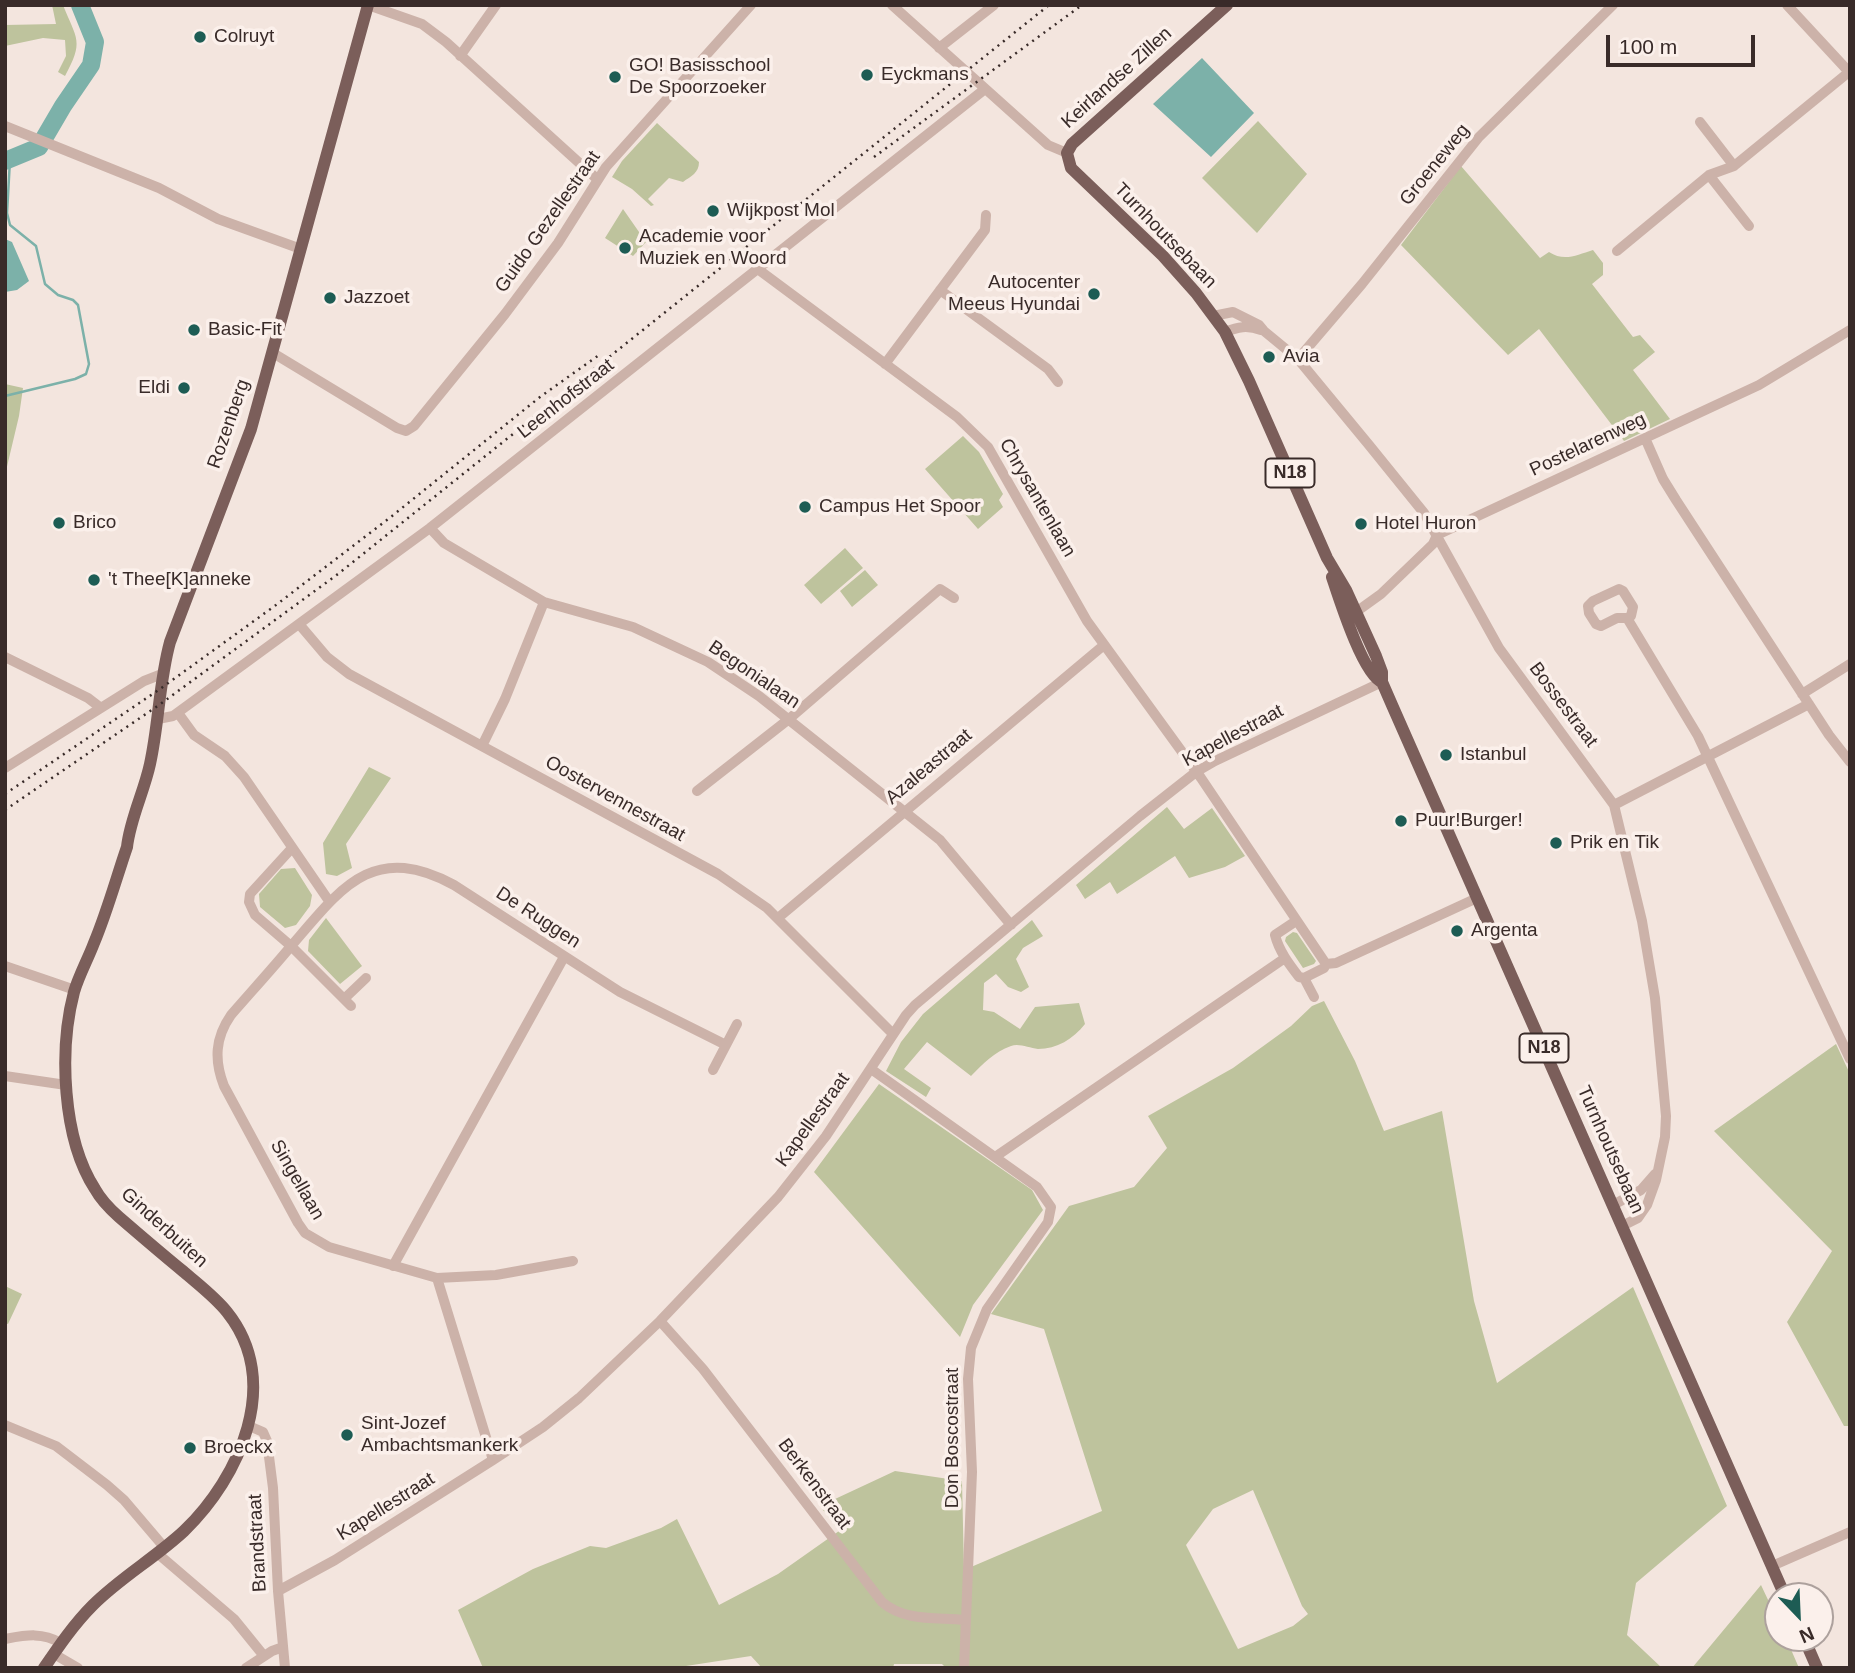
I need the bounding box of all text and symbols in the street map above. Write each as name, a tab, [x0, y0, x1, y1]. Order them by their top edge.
scale bar	[1610, 21, 1759, 65]
street label: Keirlandse Zillen	[1057, 23, 1177, 133]
place label: Colruyt	[214, 26, 274, 48]
marker: Colruyt	[192, 29, 208, 45]
text: 100 m	[1619, 35, 1677, 58]
place label: GO! Basisschool De Spoorzoeker	[629, 55, 770, 99]
place label: Eyckmans	[881, 64, 969, 86]
marker: Eyckmans	[859, 67, 875, 83]
marker: GO! Basisschool De Spoorzoeker	[607, 69, 623, 85]
street label: Groeneweg	[1395, 120, 1475, 210]
street label: Guido Gezellestraat	[491, 147, 605, 297]
street label: Turnhoutsebaan	[1109, 179, 1221, 293]
place label: Wijkpost Mol	[727, 200, 835, 222]
marker: Wijkpost Mol	[705, 203, 721, 219]
place label: Academie voor Muziek en Woord	[639, 226, 786, 270]
marker: Academie voor Muziek en Woord	[617, 240, 633, 256]
place label: Autocenter Meeus Hyundai	[948, 272, 1080, 316]
marker: Autocenter Meeus Hyundai	[1086, 286, 1102, 302]
place label: Jazzoet	[344, 287, 409, 309]
marker: Jazzoet	[322, 290, 338, 306]
place label: Basic-Fit	[208, 319, 282, 341]
marker: Basic-Fit	[186, 322, 202, 338]
place label: Avia	[1283, 346, 1320, 368]
marker: Avia	[1261, 349, 1277, 365]
street label: Leenhofstraat	[513, 354, 619, 444]
street label: Rozenberg	[203, 376, 255, 472]
place label: Eldi	[138, 377, 170, 399]
marker: Eldi	[176, 380, 192, 396]
street label: Postelarenweg	[1526, 408, 1650, 482]
street label: Chrysantenlaan	[994, 435, 1080, 561]
road number: N18	[1266, 458, 1314, 488]
place label: Campus Het Spoor	[819, 496, 981, 518]
marker: Campus Het Spoor	[797, 499, 813, 515]
place label: Brico	[73, 512, 116, 534]
place label: Hotel Huron	[1375, 513, 1476, 535]
marker: Brico	[51, 515, 67, 531]
marker: Hotel Huron	[1353, 516, 1369, 532]
place label: 't Thee[K]anneke	[108, 569, 251, 591]
marker: 't Thee[K]anneke	[86, 572, 102, 588]
street label: Begonialaan	[704, 636, 804, 714]
street label: Bossestraat	[1524, 658, 1602, 752]
street label: Kapellestraat	[1179, 700, 1287, 772]
street label: Azaleastraat	[881, 724, 977, 810]
place label: Istanbul	[1460, 744, 1527, 766]
marker: Istanbul	[1438, 747, 1454, 763]
street label: Oostervennestraat	[541, 751, 689, 847]
place label: Puur!Burger!	[1415, 810, 1523, 832]
marker: Puur!Burger!	[1393, 813, 1409, 829]
place label: Prik en Tik	[1570, 832, 1659, 854]
marker: Prik en Tik	[1548, 835, 1564, 851]
street label: De Ruggen	[491, 882, 585, 954]
place label: Argenta	[1471, 920, 1538, 942]
marker: Argenta	[1449, 923, 1465, 939]
road number: N18	[1520, 1034, 1568, 1063]
street label: Kapellestraat	[771, 1068, 855, 1172]
street label: Turnhoutsebaan	[1572, 1082, 1648, 1218]
street label: Singellaan	[265, 1136, 329, 1224]
street label: Ginderbuiten	[116, 1183, 212, 1273]
street label: Don Boscostraat	[942, 1368, 964, 1508]
place label: Sint-Jozef Ambachtsmankerk	[361, 1413, 518, 1457]
marker: Sint-Jozef Ambachtsmankerk	[339, 1427, 355, 1443]
street label: Berkenstraat	[772, 1434, 856, 1534]
place label: Broeckx	[204, 1437, 273, 1459]
marker: Broeckx	[182, 1440, 198, 1456]
street label: Kapellestraat	[333, 1468, 439, 1546]
street label: Brandstraat	[244, 1493, 272, 1593]
north arrow	[1764, 1582, 1834, 1652]
text: N	[1796, 1623, 1817, 1647]

